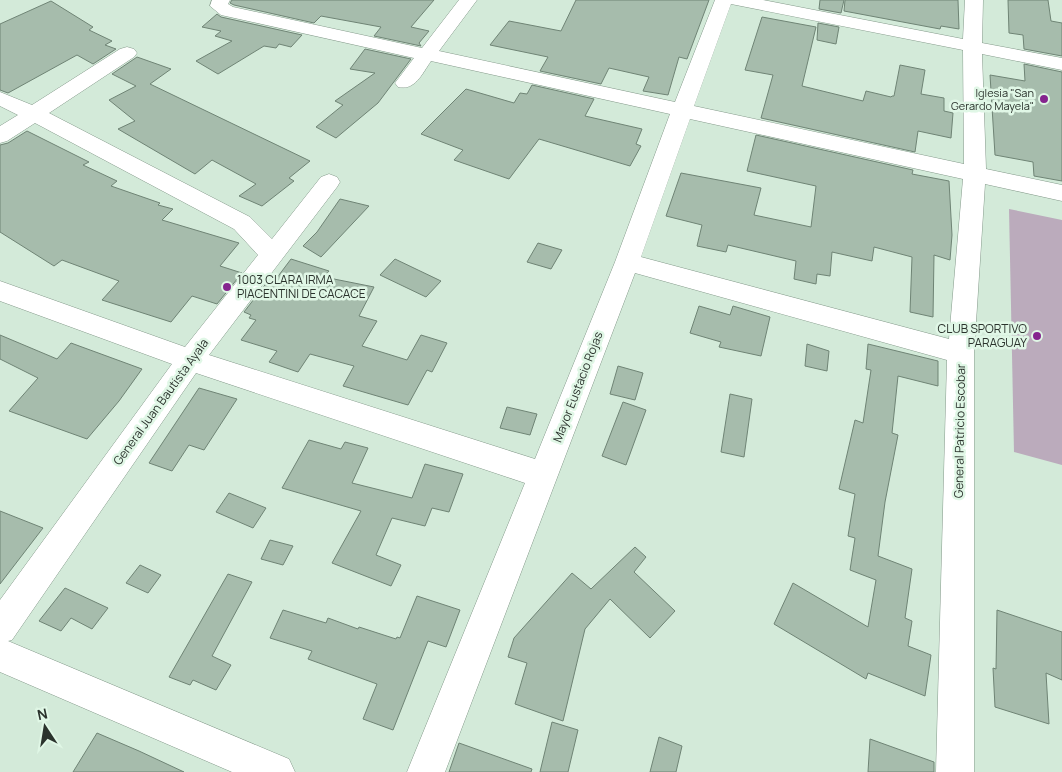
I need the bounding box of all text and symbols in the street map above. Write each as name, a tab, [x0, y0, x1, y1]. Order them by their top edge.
place label: Iglesia "San Gerardo Mayela"	[951, 85, 1034, 113]
marker: Iglesia "San Gerardo Mayela"	[1038, 93, 1050, 105]
place label: 1003 CLARA IRMA PIACENTINI DE CACACE	[237, 271, 366, 302]
marker: 1003 CLARA IRMA PIACENTINI DE CACACE	[221, 281, 233, 293]
place label: CLUB SPORTIVO PARAGUAY	[938, 320, 1027, 351]
street label: Mayor Eustacio Rojas	[549, 329, 607, 445]
marker: CLUB SPORTIVO PARAGUAY	[1031, 330, 1043, 342]
street label: General Juan Bautista Ayala	[109, 335, 212, 468]
street label: General Patricio Escobar	[950, 363, 969, 498]
north arrow	[20, 702, 70, 752]
text: N	[35, 703, 49, 724]

